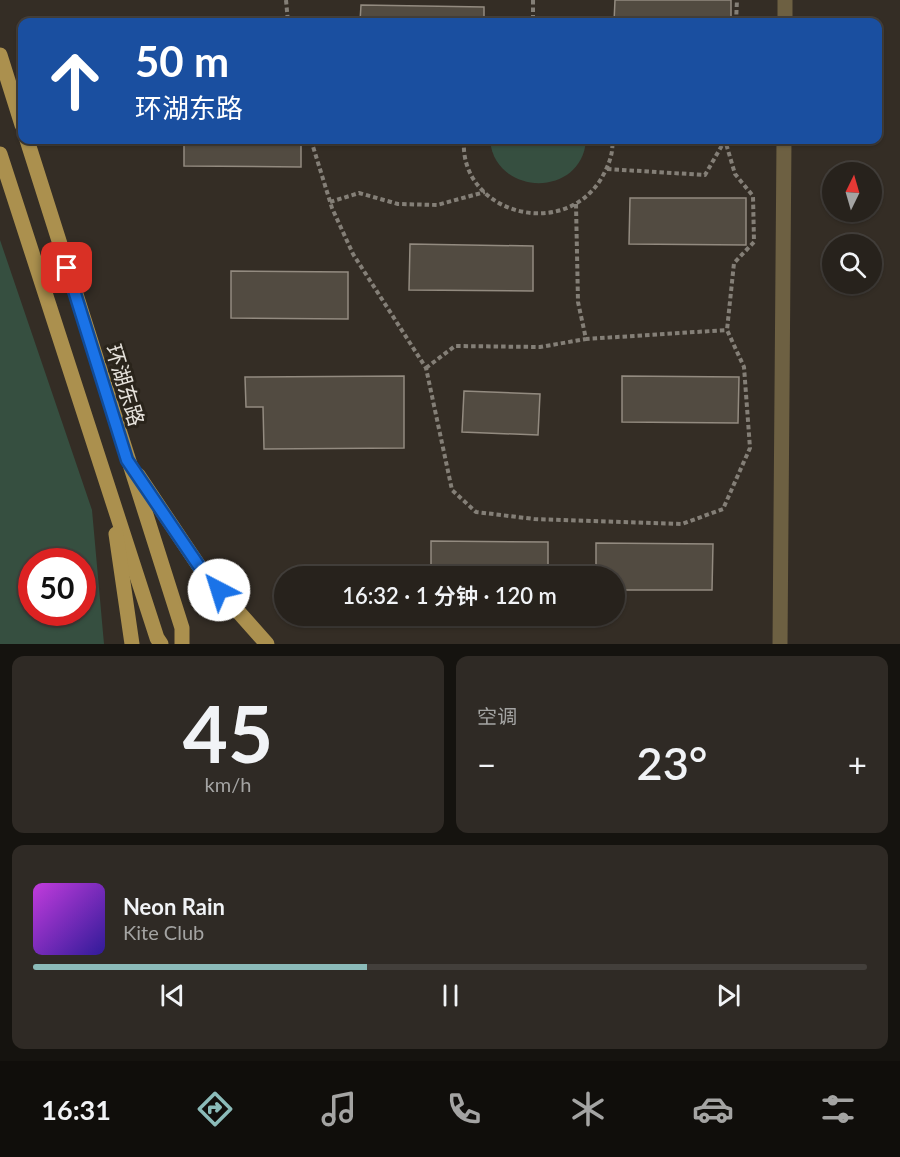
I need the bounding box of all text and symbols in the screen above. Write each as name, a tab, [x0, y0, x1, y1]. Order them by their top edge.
text: 50 m	[135, 36, 229, 86]
icon: ahead	[36, 42, 114, 120]
text: 环湖东路	[135, 91, 243, 124]
north arrow	[822, 162, 882, 222]
map controls	[822, 162, 882, 294]
button: search	[822, 234, 882, 294]
pin	[41, 242, 92, 293]
icon: arrive	[50, 251, 83, 284]
street label: 环湖东路	[102, 341, 150, 429]
speed limit sign: 50	[18, 548, 96, 626]
position arrow	[187, 558, 251, 622]
text: 16:32 · 1 分钟 · 120 m	[342, 582, 557, 609]
text: 45	[183, 686, 273, 780]
text: 空调	[477, 704, 517, 728]
text: 23°	[637, 736, 707, 790]
text: −	[477, 744, 496, 784]
text: +	[848, 744, 867, 784]
text: km/h	[205, 772, 251, 796]
text: Neon Rain	[123, 893, 225, 920]
text: Kite Club	[123, 920, 204, 944]
icon: previous	[156, 979, 189, 1012]
icon: pause	[434, 979, 467, 1012]
icon: next	[712, 979, 745, 1012]
icon: directions	[194, 1088, 236, 1130]
icon: music	[318, 1088, 360, 1130]
icon: phone	[443, 1088, 485, 1130]
icon: climate	[567, 1088, 609, 1130]
icon: car	[692, 1088, 734, 1130]
icon: filters	[817, 1088, 859, 1130]
text: 16:31	[41, 1093, 111, 1126]

